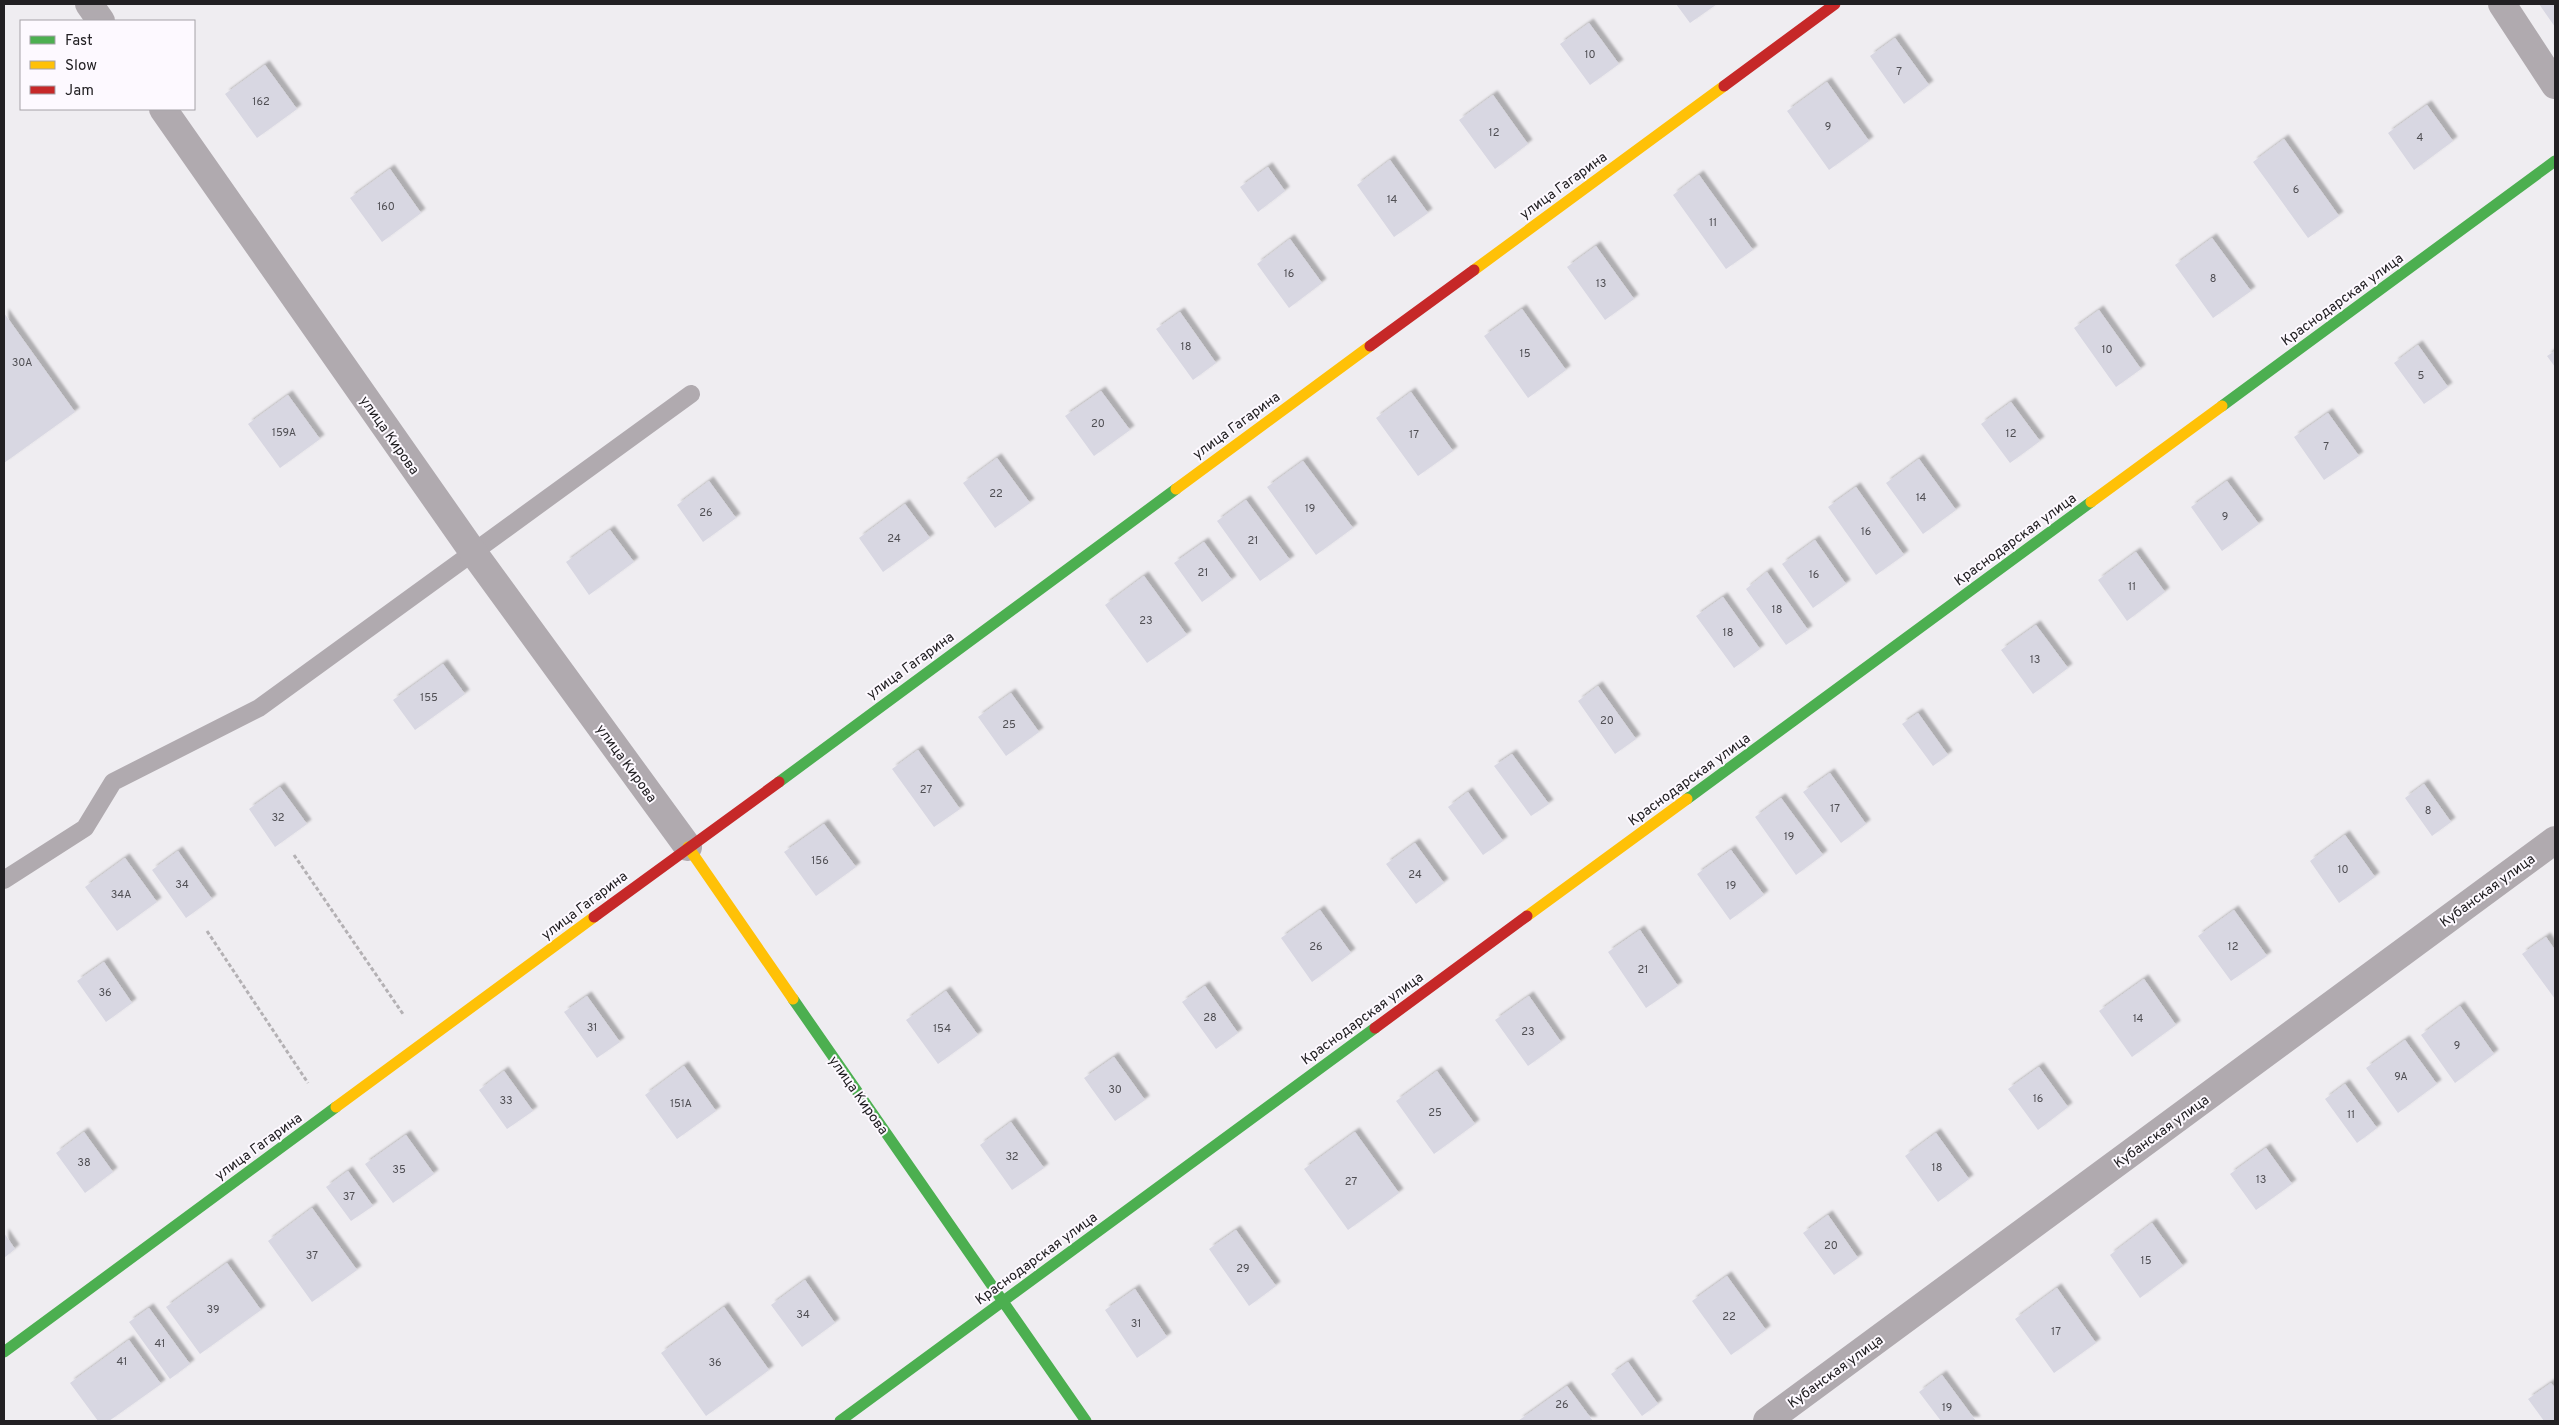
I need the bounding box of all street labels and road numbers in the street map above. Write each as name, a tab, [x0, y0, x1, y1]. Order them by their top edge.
street label: улица Гагарина	[1517, 149, 1611, 224]
street label: Краснодарская улица	[2279, 250, 2407, 350]
street label: улица Гагарина	[1190, 389, 1284, 464]
street label: улица Кирова	[355, 393, 422, 479]
street label: Краснодарская улица	[1952, 490, 2080, 590]
street label: улица Гагарина	[864, 629, 958, 704]
street label: улица Кирова	[592, 722, 660, 806]
street label: Краснодарская улица	[1626, 730, 1754, 830]
street label: Кубанская улица	[2437, 851, 2539, 932]
street label: улица Гагарина	[538, 868, 631, 944]
street label: Краснодарская улица	[1299, 969, 1427, 1069]
street label: улица Кирова	[824, 1053, 891, 1139]
street label: Кубанская улица	[2111, 1092, 2213, 1173]
street label: улица Гагарина	[212, 1110, 306, 1185]
street label: Краснодарская улица	[973, 1209, 1101, 1309]
street label: Кубанская улица	[1785, 1332, 1887, 1413]

